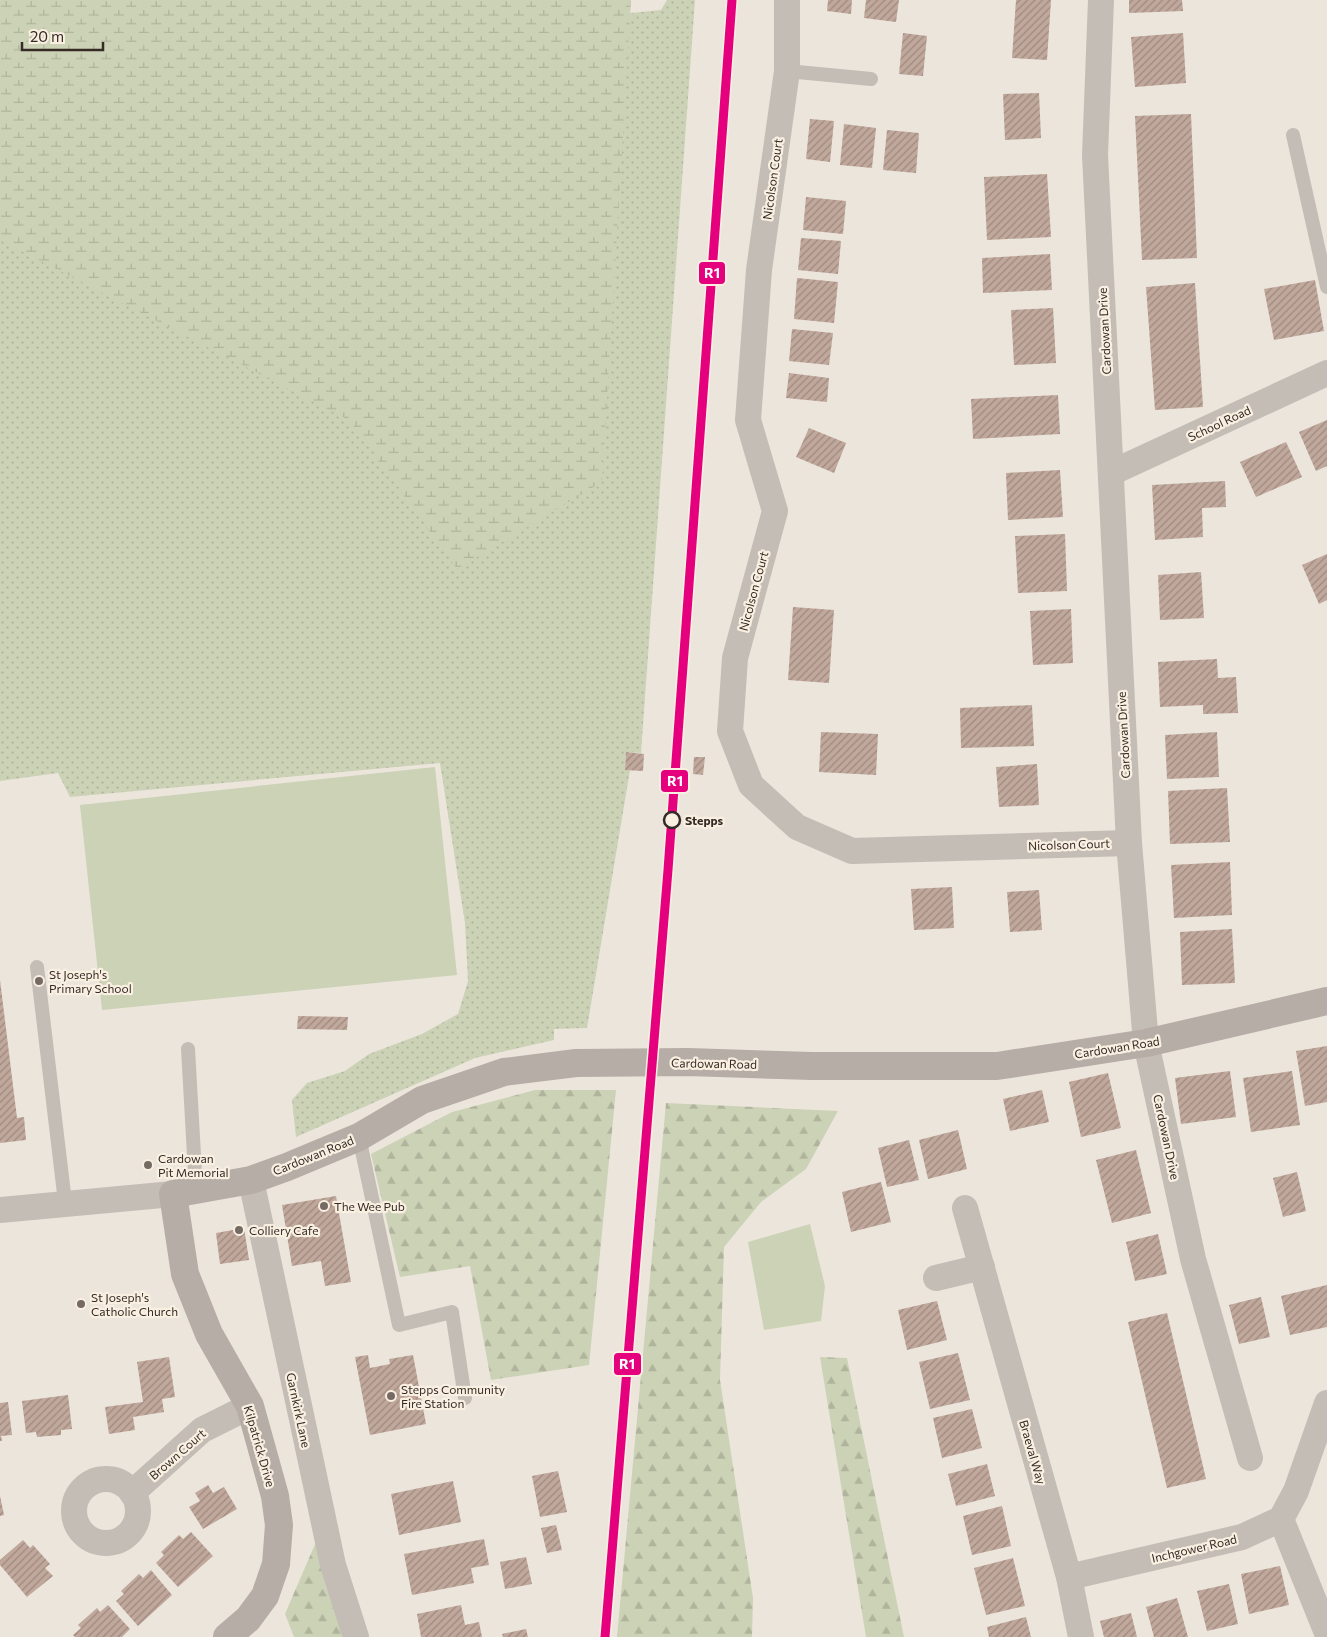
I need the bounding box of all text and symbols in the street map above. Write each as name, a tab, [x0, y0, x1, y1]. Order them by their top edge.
scale bar	[22, 20, 104, 52]
text: 20 m	[30, 27, 64, 45]
street label: Nicolson Court	[759, 137, 785, 221]
line badge: R1	[698, 261, 726, 285]
text: R1	[704, 264, 720, 281]
street label: Cardowan Drive	[1095, 287, 1113, 375]
street label: School Road	[1185, 402, 1253, 444]
street label: Nicolson Court	[736, 550, 770, 632]
street label: Cardowan Drive	[1114, 691, 1132, 779]
line badge: R1	[660, 769, 689, 793]
text: R1	[667, 772, 683, 789]
marker: Stepps	[663, 811, 681, 829]
place label: Stepps	[685, 813, 724, 827]
street label: Nicolson Court	[1028, 836, 1110, 852]
place label: St Joseph's Primary School	[49, 967, 132, 995]
marker: St Joseph's Primary School	[33, 975, 45, 987]
street label: Cardowan Road	[1073, 1033, 1161, 1061]
street label: Cardowan Road	[671, 1055, 757, 1071]
street label: Cardowan Drive	[1151, 1093, 1183, 1181]
street label: Cardowan Road	[271, 1132, 356, 1178]
place label: Cardowan Pit Memorial	[158, 1151, 228, 1179]
marker: Cardowan Pit Memorial	[142, 1159, 154, 1171]
place label: The Wee Pub	[334, 1199, 405, 1213]
marker: The Wee Pub	[318, 1200, 330, 1212]
place label: Colliery Cafe	[249, 1223, 318, 1237]
marker: Colliery Cafe	[233, 1224, 245, 1236]
place label: St Joseph's Catholic Church	[91, 1290, 178, 1318]
marker: St Joseph's Catholic Church	[75, 1298, 87, 1310]
line badge: R1	[613, 1352, 642, 1376]
text: R1	[619, 1355, 635, 1372]
street label: Garnkirk Lane	[284, 1371, 314, 1449]
place label: Stepps Community Fire Station	[401, 1382, 505, 1410]
marker: Stepps Community Fire Station	[385, 1390, 397, 1402]
street label: Kilpatrick Drive	[242, 1404, 278, 1488]
street label: Braeval Way	[1017, 1418, 1049, 1486]
street label: Brown Court	[146, 1426, 208, 1482]
street label: Inchgower Road	[1150, 1531, 1238, 1565]

